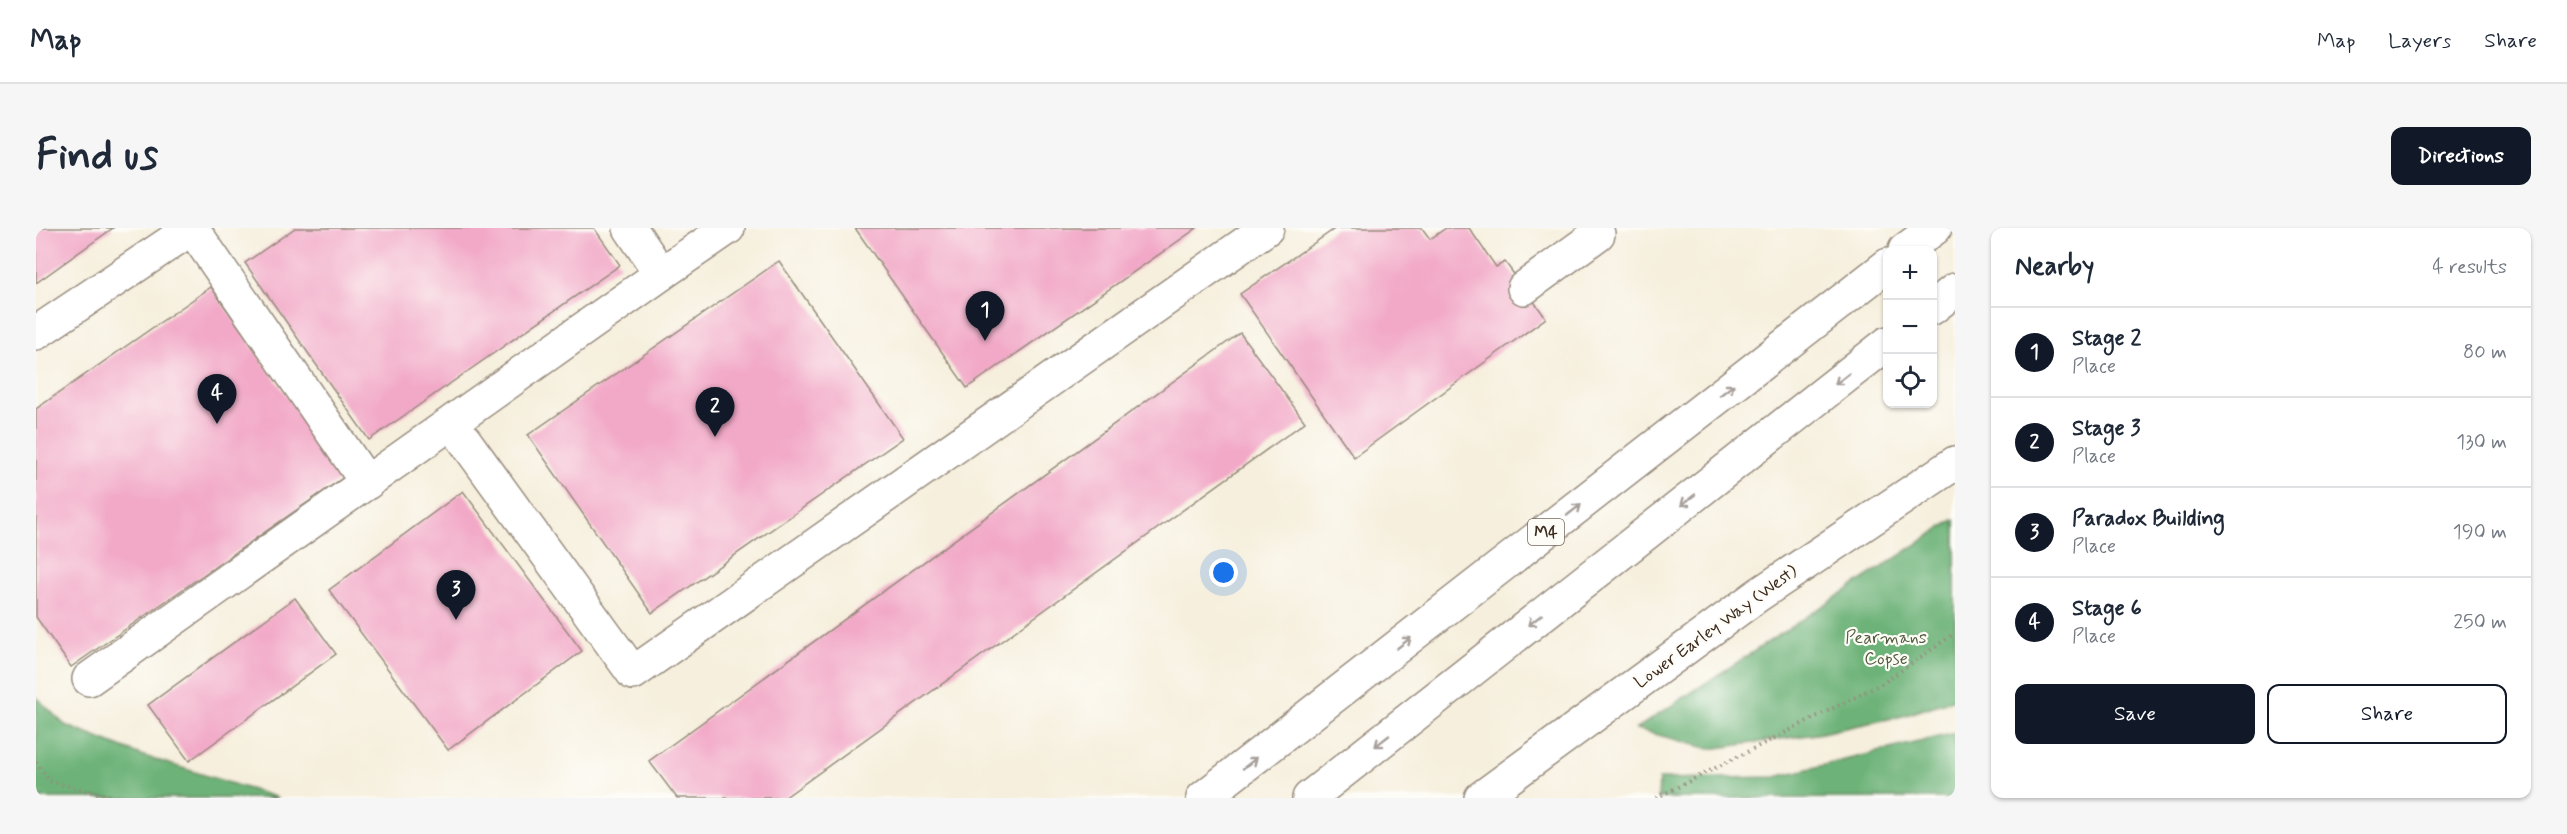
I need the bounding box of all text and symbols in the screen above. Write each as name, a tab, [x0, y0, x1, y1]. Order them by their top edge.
text: Map	[30, 23, 81, 60]
text: Map	[2317, 27, 2355, 55]
text: Layers	[2388, 27, 2451, 55]
text: Share	[2484, 27, 2537, 55]
button: Directions	[2391, 127, 2531, 185]
text: Find us	[36, 129, 158, 184]
map controls	[1883, 246, 1937, 408]
button: +	[1883, 246, 1937, 300]
text: Nearby	[2015, 250, 2094, 284]
text: 4 results	[2432, 254, 2507, 281]
pin: 1	[966, 291, 1004, 341]
button: −	[1883, 300, 1937, 354]
text: Stage 2	[2072, 325, 2141, 353]
text: 1	[2030, 339, 2039, 366]
text: 80 m	[2463, 339, 2507, 366]
text: Place	[2072, 353, 2116, 380]
button: locate	[1883, 354, 1937, 408]
one-way arrow	[1834, 373, 1850, 386]
pin: 4	[198, 374, 237, 424]
one-way arrow	[1719, 384, 1735, 397]
pin: 2	[696, 388, 734, 437]
text: Stage 3	[2072, 415, 2140, 443]
text: 2	[2030, 429, 2039, 456]
text: 130 m	[2456, 429, 2507, 456]
text: Place	[2072, 443, 2116, 470]
one-way arrow	[1680, 493, 1696, 506]
one-way arrow	[1565, 504, 1581, 517]
text: Paradox Building	[2072, 505, 2225, 533]
road number: M4	[1528, 519, 1564, 545]
text: 3	[2030, 519, 2039, 546]
text: 190 m	[2453, 519, 2507, 546]
text: Place	[2072, 533, 2116, 560]
your location	[1209, 558, 1238, 587]
street label: Lower Earley Way (West)	[1630, 559, 1803, 694]
pin: 3	[436, 570, 476, 620]
text: Stage 6	[2072, 595, 2142, 623]
text: 4	[2029, 609, 2040, 636]
text: 250 m	[2453, 609, 2507, 636]
one-way arrow	[1527, 614, 1543, 627]
text: Place	[2072, 623, 2116, 650]
park label: Pearmans Copse	[1845, 626, 1927, 671]
one-way arrow	[1395, 637, 1411, 650]
button: Save	[2015, 684, 2255, 744]
button: Share	[2267, 684, 2507, 744]
one-way arrow	[1374, 734, 1390, 747]
one-way arrow	[1242, 757, 1258, 770]

